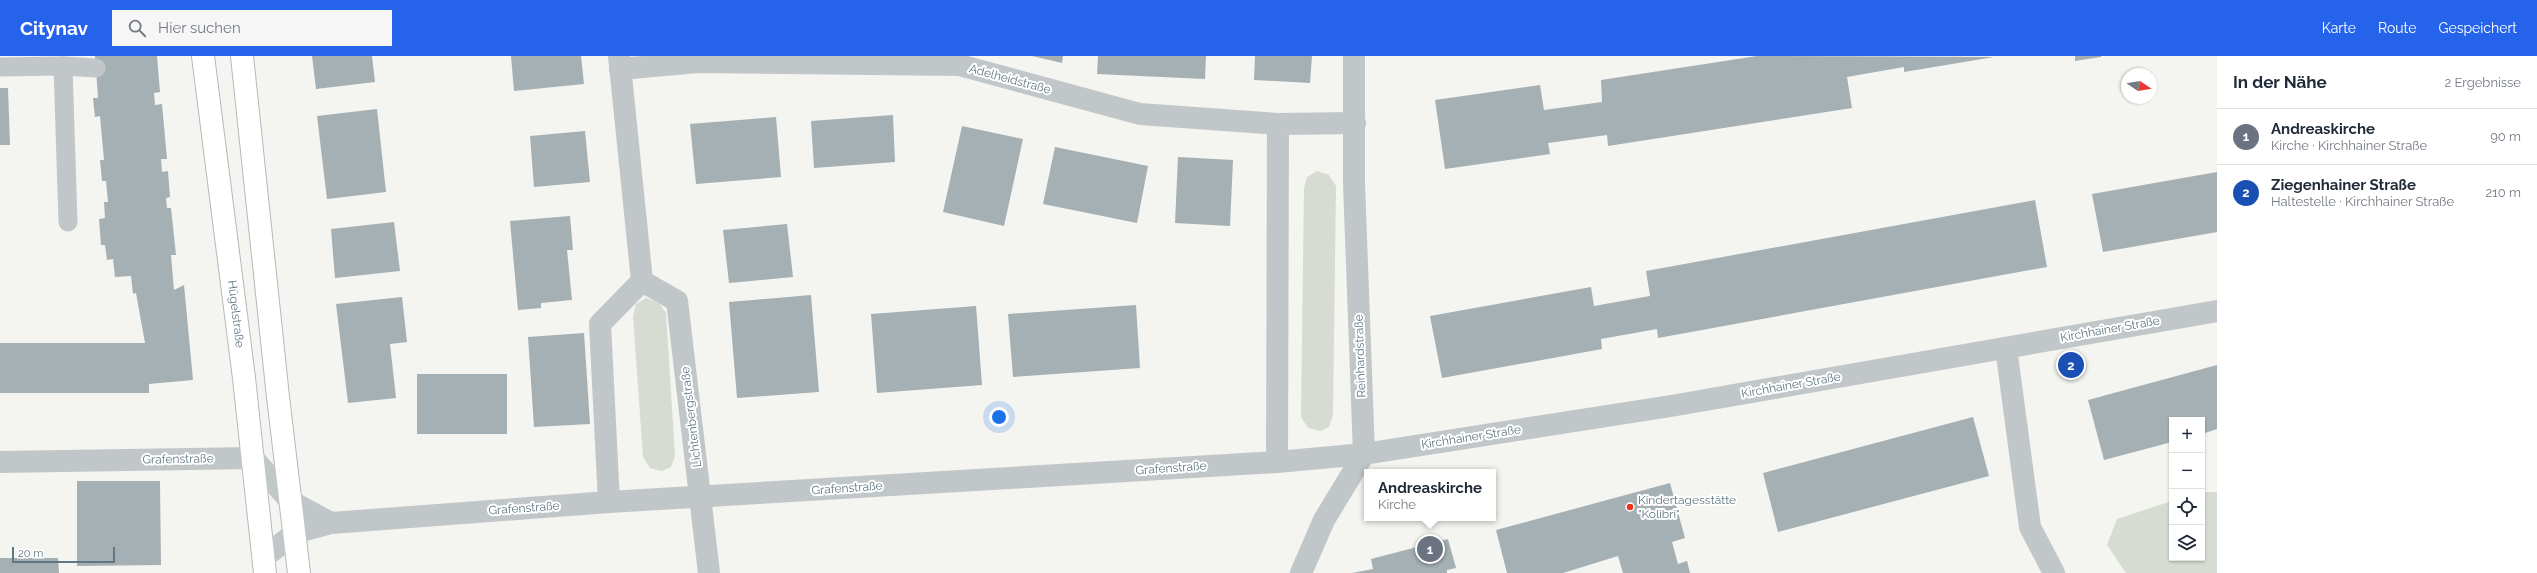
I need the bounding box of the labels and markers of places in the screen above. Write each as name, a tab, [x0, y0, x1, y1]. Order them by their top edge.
pin: 2	[2058, 350, 2084, 380]
place label: Kindertagesstätte "Kolibri"	[1638, 493, 1736, 521]
marker: Kindertagesstätte "Kolibri"	[1625, 502, 1635, 512]
pin: 1	[1417, 534, 1443, 564]

